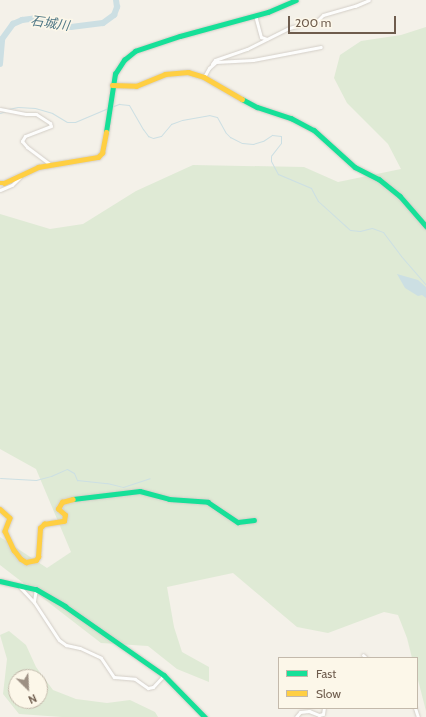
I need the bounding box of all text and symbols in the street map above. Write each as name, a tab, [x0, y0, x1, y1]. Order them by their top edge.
scale bar	[290, 8, 398, 34]
water label: 石城川	[30, 13, 70, 33]
text: 200 m	[295, 15, 331, 30]
legend	[278, 657, 418, 709]
text: Fast	[316, 666, 336, 681]
north arrow	[8, 669, 48, 709]
text: Slow	[316, 686, 341, 701]
text: N	[26, 691, 39, 707]

